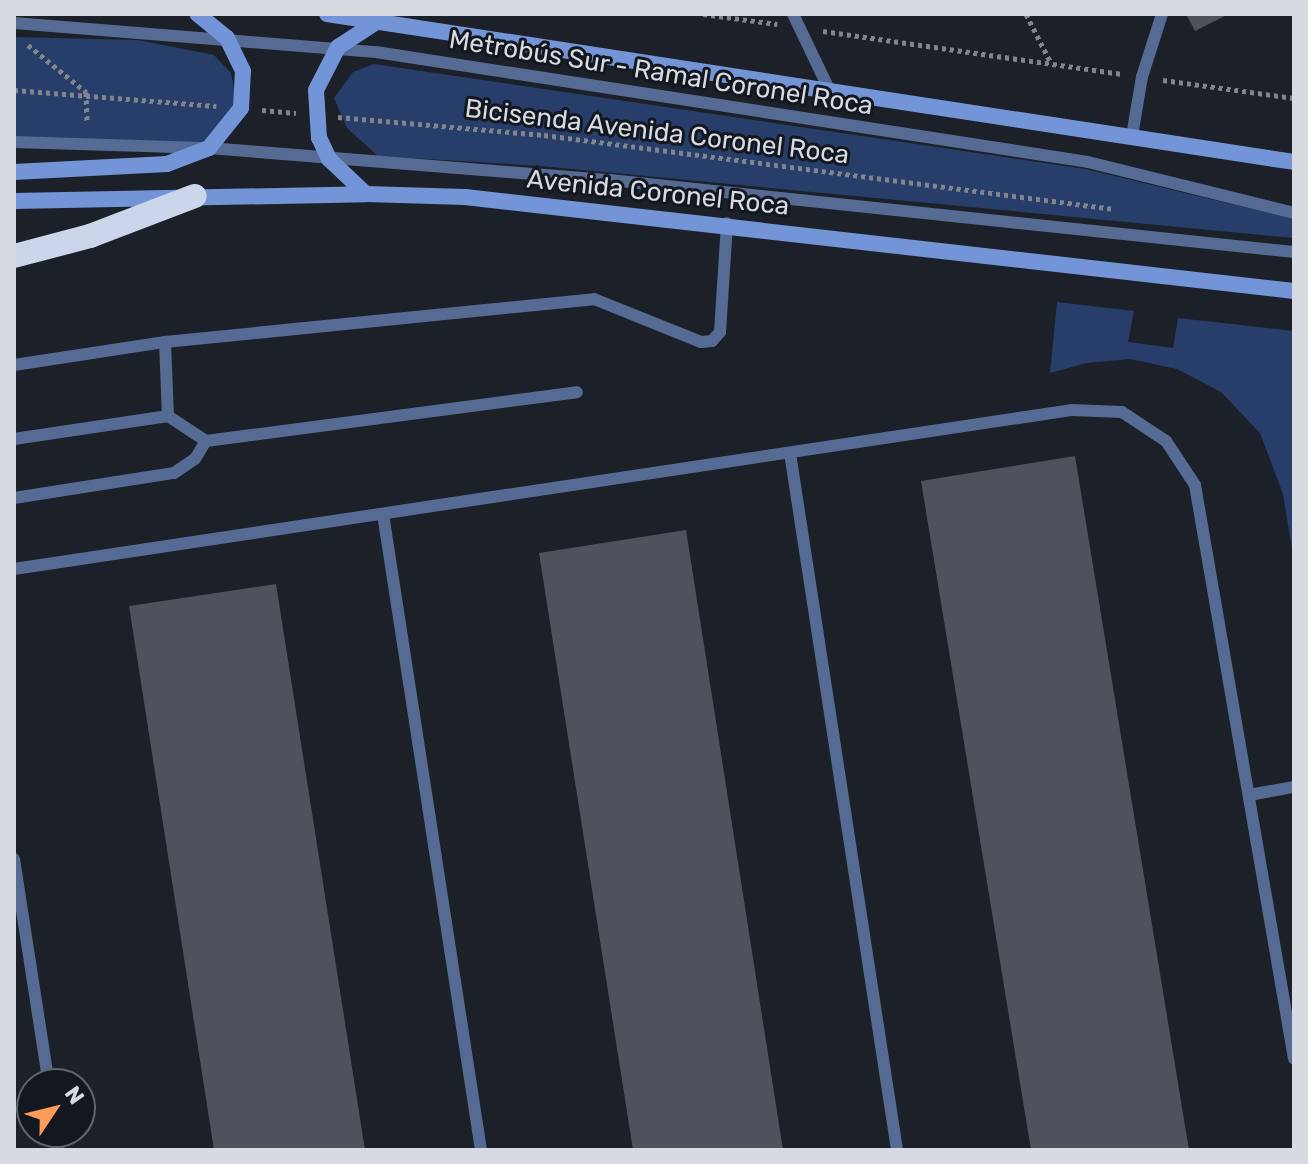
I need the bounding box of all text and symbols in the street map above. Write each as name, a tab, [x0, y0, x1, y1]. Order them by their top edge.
street label: Metrobús Sur - Ramal Coronel Roca	[446, 24, 876, 122]
street label: Bicisenda Avenida Coronel Roca	[463, 93, 851, 171]
street label: Avenida Coronel Roca	[525, 164, 791, 222]
north arrow	[16, 1068, 96, 1148]
text: N	[59, 1081, 90, 1109]

